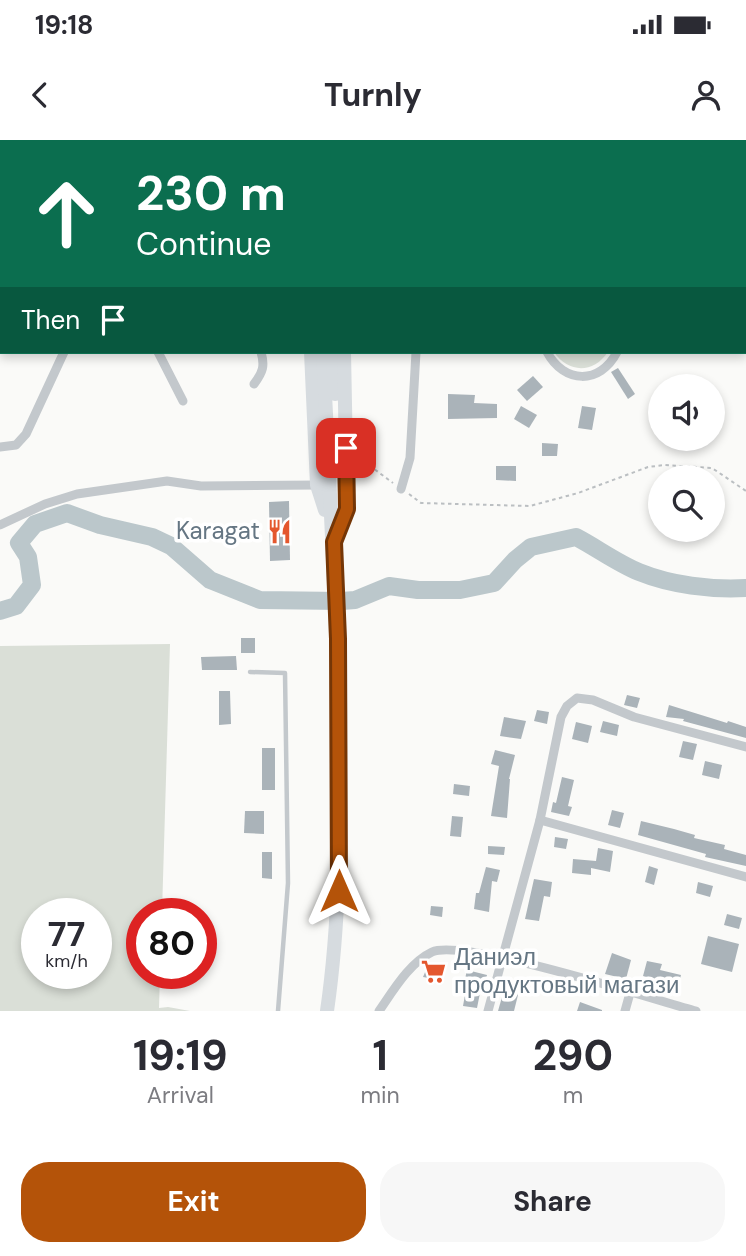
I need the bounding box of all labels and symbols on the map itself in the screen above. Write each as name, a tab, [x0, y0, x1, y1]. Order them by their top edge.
pin	[316, 418, 376, 478]
place label: Karagat	[176, 515, 260, 546]
restaurant icon: Karagat	[266, 517, 294, 545]
position arrow	[302, 854, 376, 928]
speed limit sign: 80	[126, 898, 217, 989]
place label: Даниэл продуктовый магази	[454, 941, 679, 1000]
supermarket icon: Даниэл продуктовый магази	[420, 957, 448, 985]

